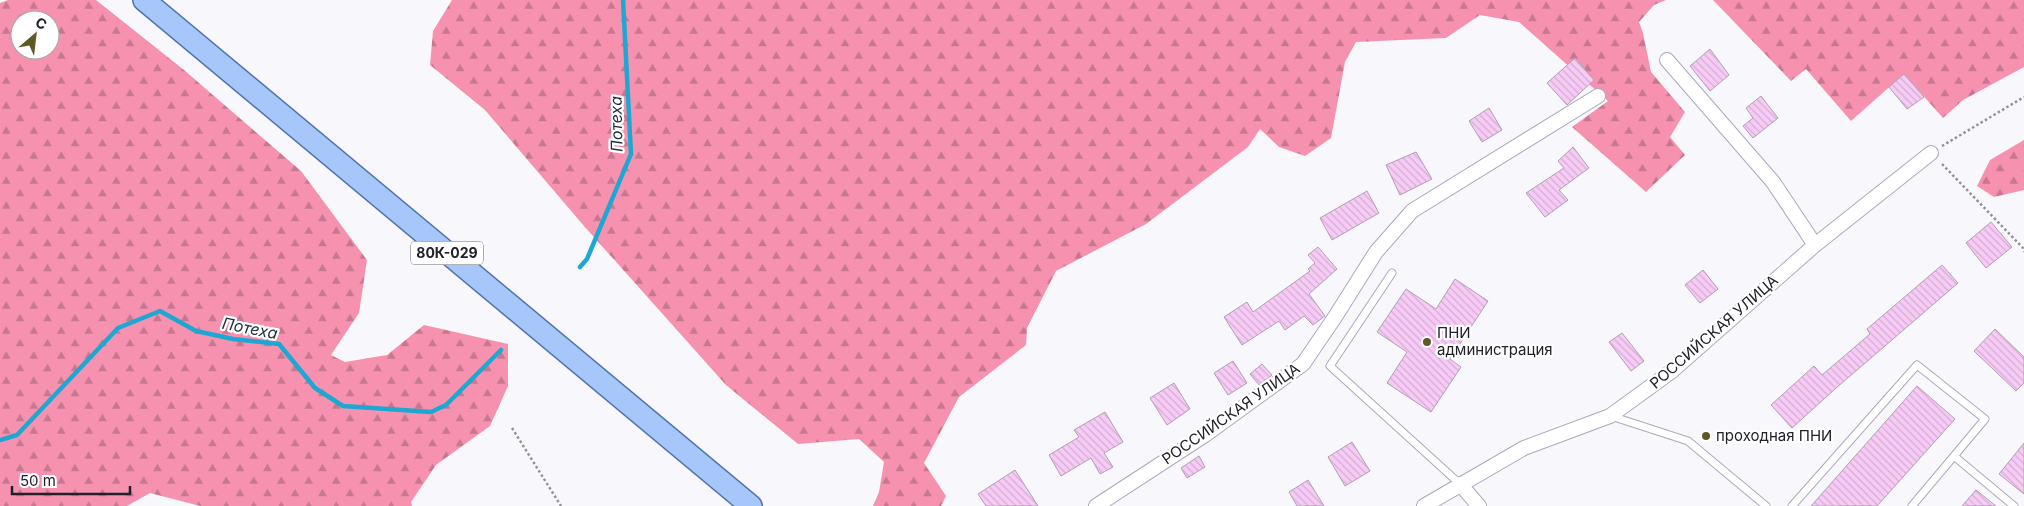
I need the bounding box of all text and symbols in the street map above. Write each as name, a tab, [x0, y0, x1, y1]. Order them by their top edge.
north arrow	[10, 10, 60, 60]
text: С	[33, 13, 50, 33]
water label: Потеха	[606, 96, 626, 152]
road number: 80К-029	[411, 242, 483, 264]
street label: РОССИЙСКАЯ УЛИЦА	[1646, 271, 1782, 393]
water label: Потеха	[221, 313, 280, 343]
place label: ПНИ администрация	[1437, 323, 1553, 359]
marker: ПНИ администрация	[1421, 336, 1433, 348]
street label: РОССИЙСКАЯ УЛИЦА	[1158, 359, 1303, 468]
place label: проходная ПНИ	[1716, 426, 1832, 445]
marker: проходная ПНИ	[1700, 430, 1712, 442]
scale bar	[12, 464, 130, 496]
text: 50 m	[20, 471, 56, 490]

